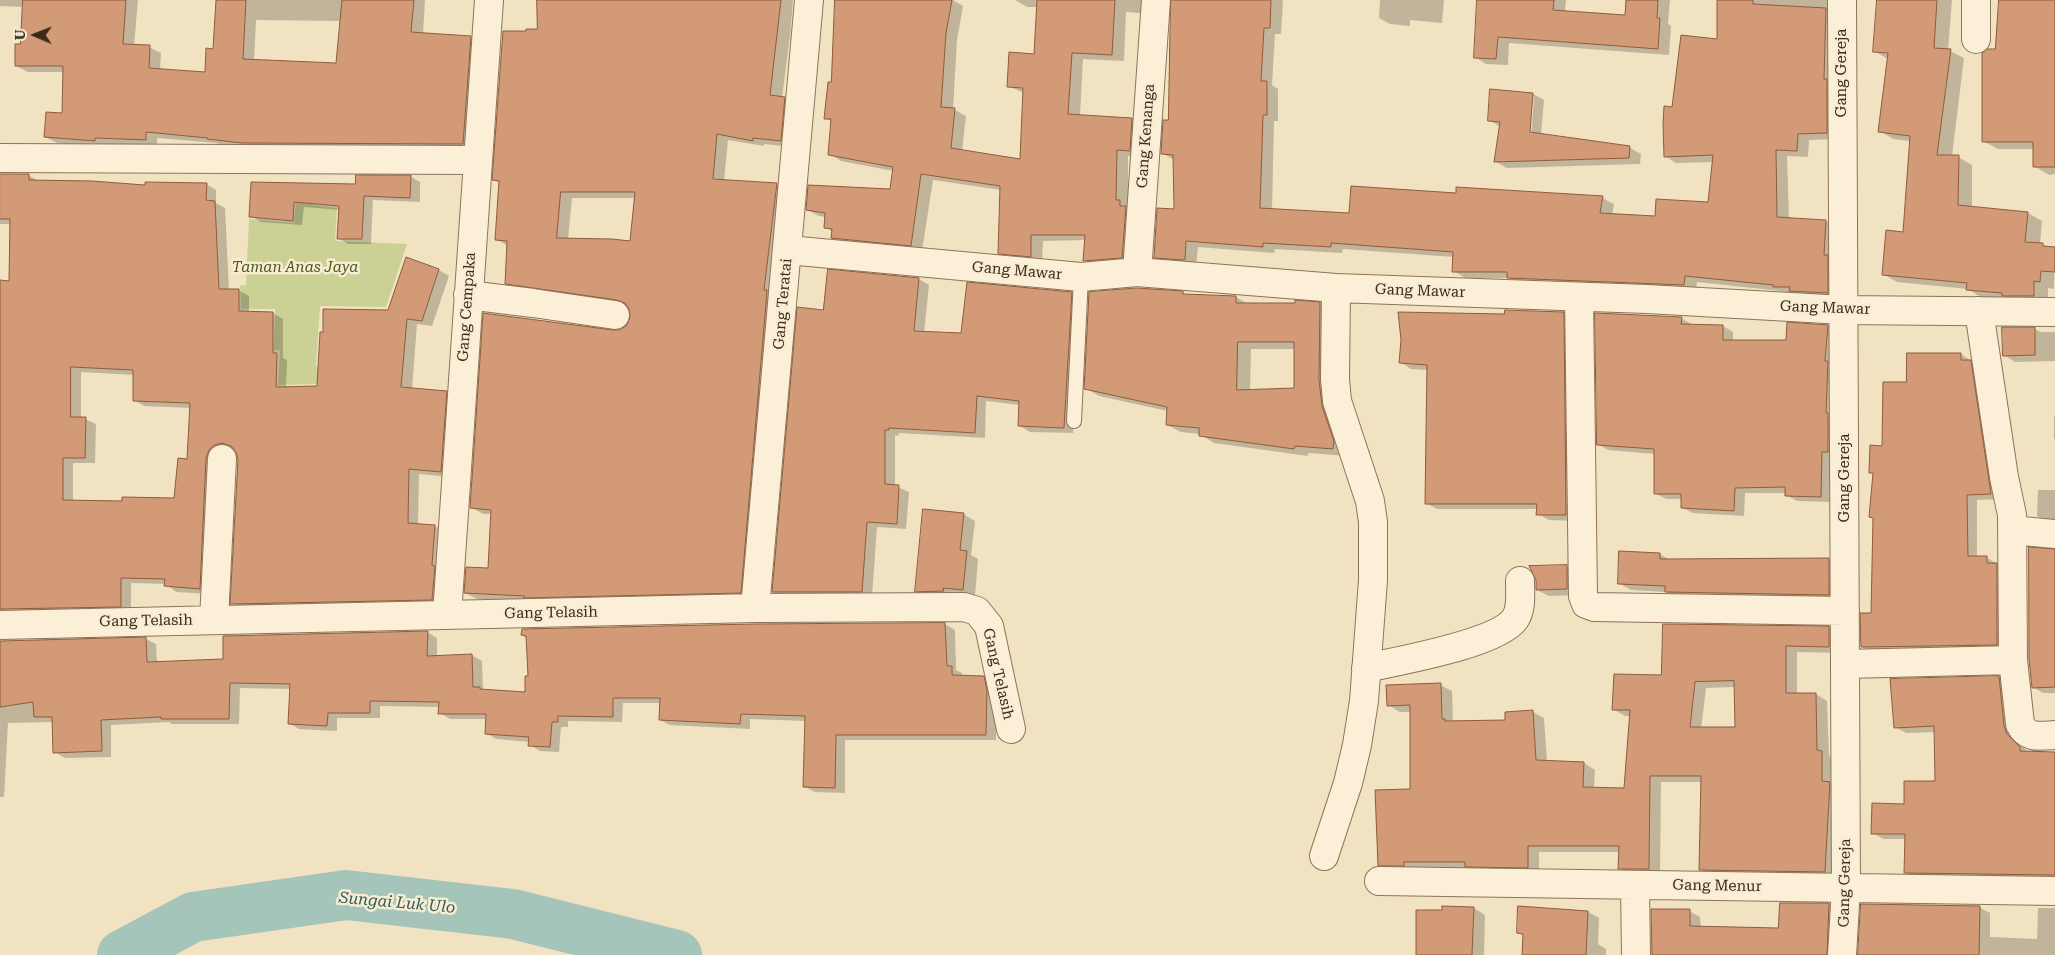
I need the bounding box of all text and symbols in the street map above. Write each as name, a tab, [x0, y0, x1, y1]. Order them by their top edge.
north arrow	[10, 10, 60, 60]
text: U	[12, 29, 28, 40]
street label: Gang Gereja	[1833, 29, 1851, 117]
street label: Gang Kenanga	[1133, 83, 1159, 189]
street label: Gang Cempaka	[454, 252, 480, 362]
street label: Gang Teratai	[770, 258, 796, 350]
street label: Gang Mawar	[971, 258, 1063, 284]
park label: Taman Anas Jaya	[232, 259, 358, 277]
street label: Gang Mawar	[1374, 280, 1466, 302]
street label: Gang Mawar	[1779, 297, 1871, 319]
street label: Gang Gereja	[1836, 434, 1854, 522]
street label: Gang Telasih	[504, 603, 598, 623]
street label: Gang Telasih	[99, 611, 193, 631]
street label: Gang Telasih	[979, 626, 1017, 722]
street label: Gang Gereja	[1835, 838, 1855, 928]
street label: Gang Menur	[1672, 876, 1762, 896]
water label: Sungai Luk Ulo	[338, 888, 456, 918]

